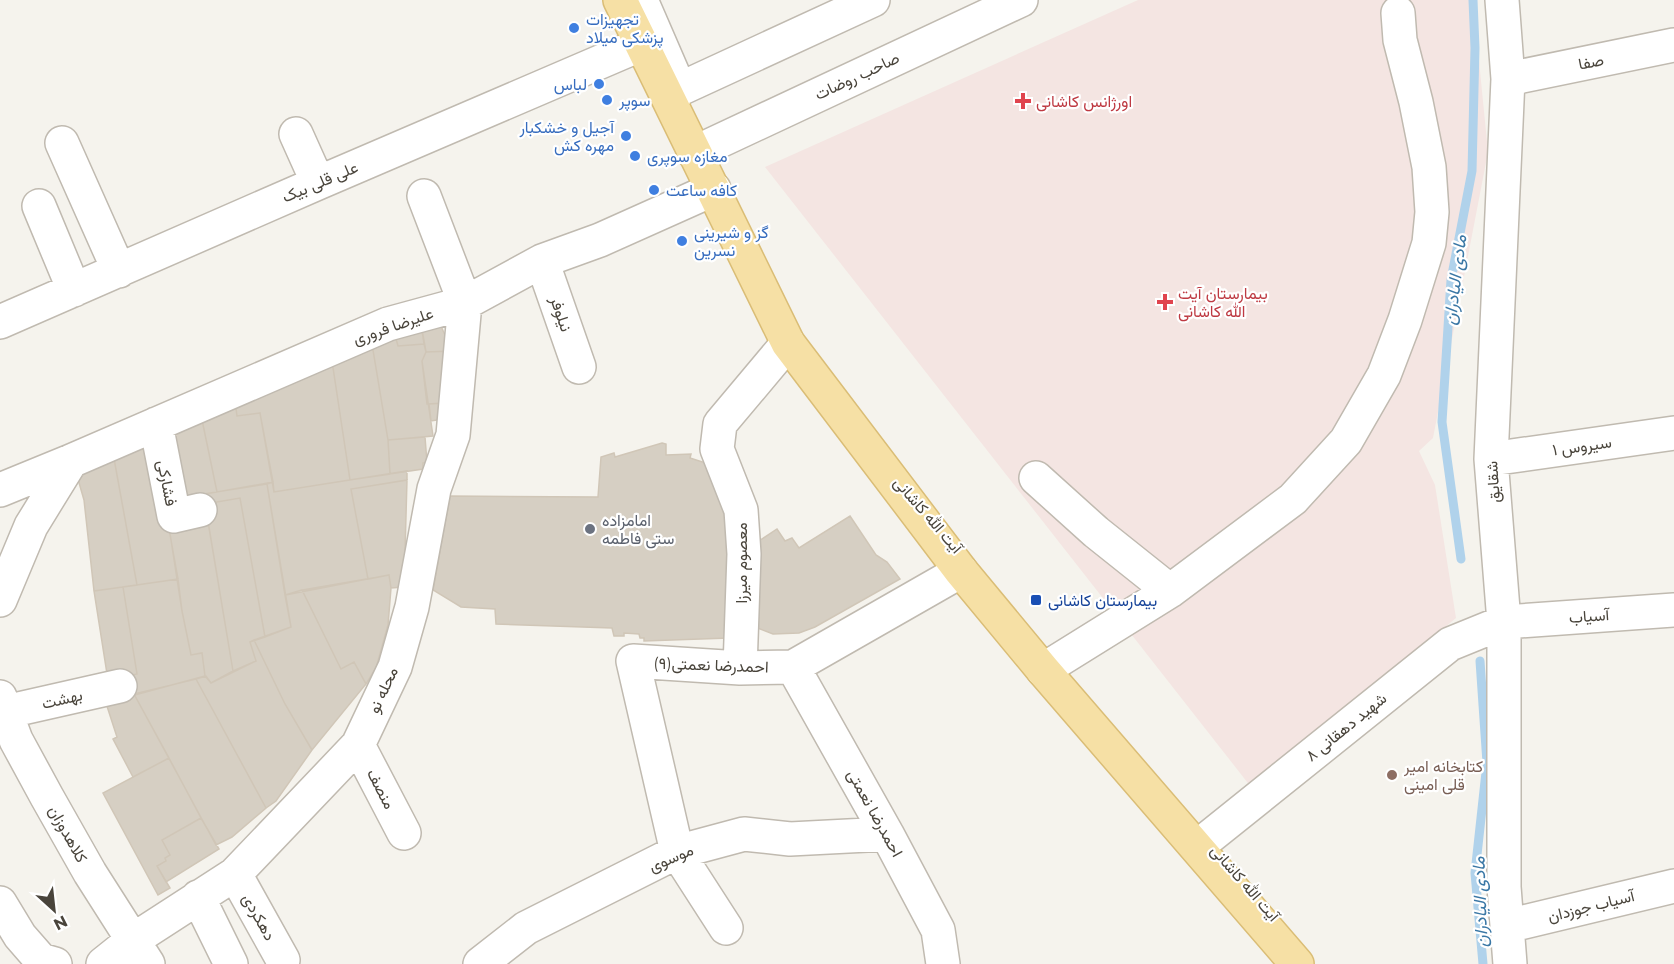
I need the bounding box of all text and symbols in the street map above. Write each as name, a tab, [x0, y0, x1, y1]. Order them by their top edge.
place label: تجهیزات پزشکی میلاد	[586, 10, 663, 49]
marker: تجهیزات پزشکی میلاد	[567, 21, 581, 35]
street label: صاحب روضات	[812, 48, 903, 105]
street label: صفا	[1577, 50, 1605, 74]
place label: لباس	[554, 75, 587, 95]
marker: لباس	[592, 77, 606, 91]
place label: سوپر	[618, 91, 650, 112]
marker: اورژانس کاشانی	[1014, 92, 1032, 110]
place label: اورژانس کاشانی	[1036, 92, 1132, 112]
marker: سوپر	[600, 93, 614, 107]
place label: آجیل و خشکبار مهره کش	[518, 118, 615, 156]
marker: آجیل و خشکبار مهره کش	[619, 129, 633, 143]
place label: مغازه سوپری	[647, 147, 727, 168]
marker: مغازه سوپری	[628, 149, 642, 163]
street label: علی قلی بیک	[279, 158, 361, 207]
place label: کافه ساعت	[666, 181, 737, 200]
marker: کافه ساعت	[647, 183, 661, 197]
place label: گز و شیرینی نسرین	[694, 223, 769, 261]
water label: مادی الیادران	[1439, 233, 1472, 326]
marker: گز و شیرینی نسرین	[675, 234, 689, 248]
place label: بیمارستان آیت الله کاشانی	[1178, 284, 1268, 322]
street label: نیلوفر	[545, 293, 576, 334]
marker: بیمارستان آیت الله کاشانی	[1156, 293, 1174, 311]
street label: علیرضا فروری	[350, 303, 436, 350]
street label: سیروس ۱	[1551, 432, 1613, 461]
street label: فشارکی	[152, 458, 181, 508]
street label: شقایق	[1482, 460, 1505, 504]
street label: آیت الله کاشانی	[889, 473, 967, 559]
place label: امامزاده ستی فاطمه	[602, 511, 674, 549]
marker: امامزاده ستی فاطمه	[583, 522, 597, 536]
street label: معصوم میرزا	[732, 522, 752, 604]
place label: بیمارستان کاشانی	[1048, 591, 1157, 611]
marker: بیمارستان کاشانی	[1029, 593, 1043, 607]
street label: آسیاب	[1568, 605, 1611, 627]
street label: احمدرضا نعمتی(۹)	[653, 653, 769, 678]
street label: محله نو	[364, 664, 403, 717]
street label: بهشت	[40, 685, 84, 714]
street label: شهید دهقانی ۸	[1302, 689, 1391, 766]
place label: کتابخانه امیر قلی امینی	[1403, 757, 1483, 795]
street label: منصف	[363, 766, 399, 812]
street label: احمدرضا نعمتی	[842, 766, 907, 861]
marker: کتابخانه امیر قلی امینی	[1385, 768, 1399, 782]
street label: کلاهدوزان	[44, 802, 91, 866]
street label: موسوی	[646, 840, 697, 877]
street label: آیت الله کاشانی	[1206, 841, 1284, 927]
water label: مادی الیادران	[1467, 856, 1493, 948]
north arrow	[24, 880, 84, 940]
street label: آسیاب جوزدان	[1546, 886, 1638, 927]
street label: دهکردی	[237, 890, 280, 944]
text: N	[51, 912, 71, 934]

